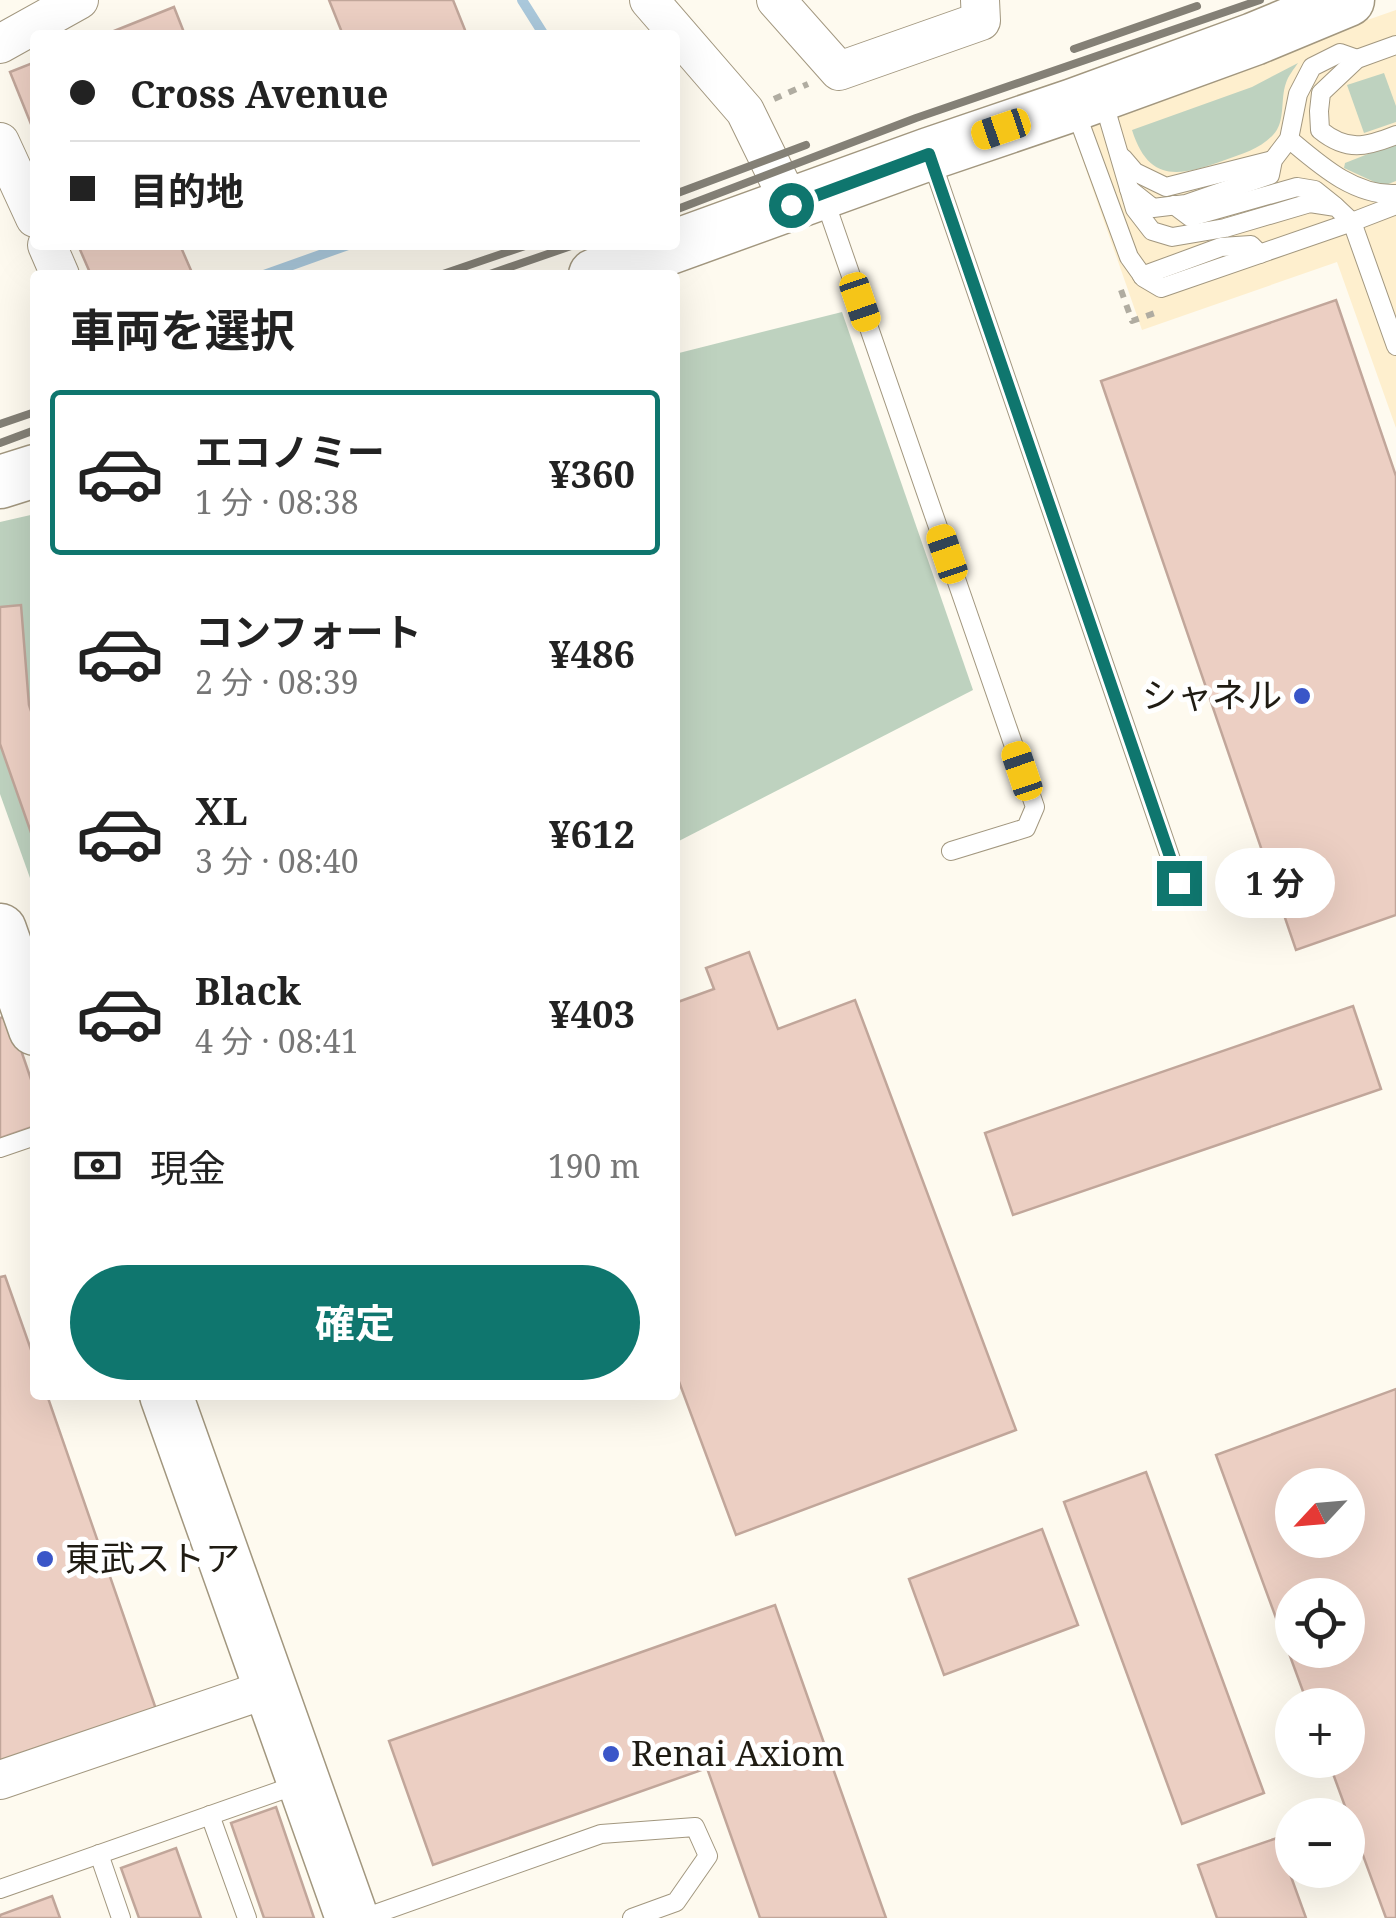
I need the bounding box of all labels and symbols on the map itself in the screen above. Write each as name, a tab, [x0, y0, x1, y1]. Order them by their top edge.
car	[968, 105, 1034, 153]
route start	[769, 183, 814, 228]
car	[836, 269, 884, 335]
car	[923, 521, 971, 587]
place label: シャネル	[1142, 671, 1282, 718]
marker: シャネル	[1291, 685, 1313, 707]
car	[998, 738, 1046, 804]
callout: 1 分	[1214, 848, 1334, 918]
route end	[1157, 861, 1202, 906]
north arrow	[1275, 1468, 1365, 1558]
place label: 東武ストア	[65, 1534, 240, 1581]
marker: 東武ストア	[34, 1548, 56, 1570]
place label: Renai Axiom	[631, 1729, 845, 1776]
marker: Renai Axiom	[600, 1743, 622, 1765]

